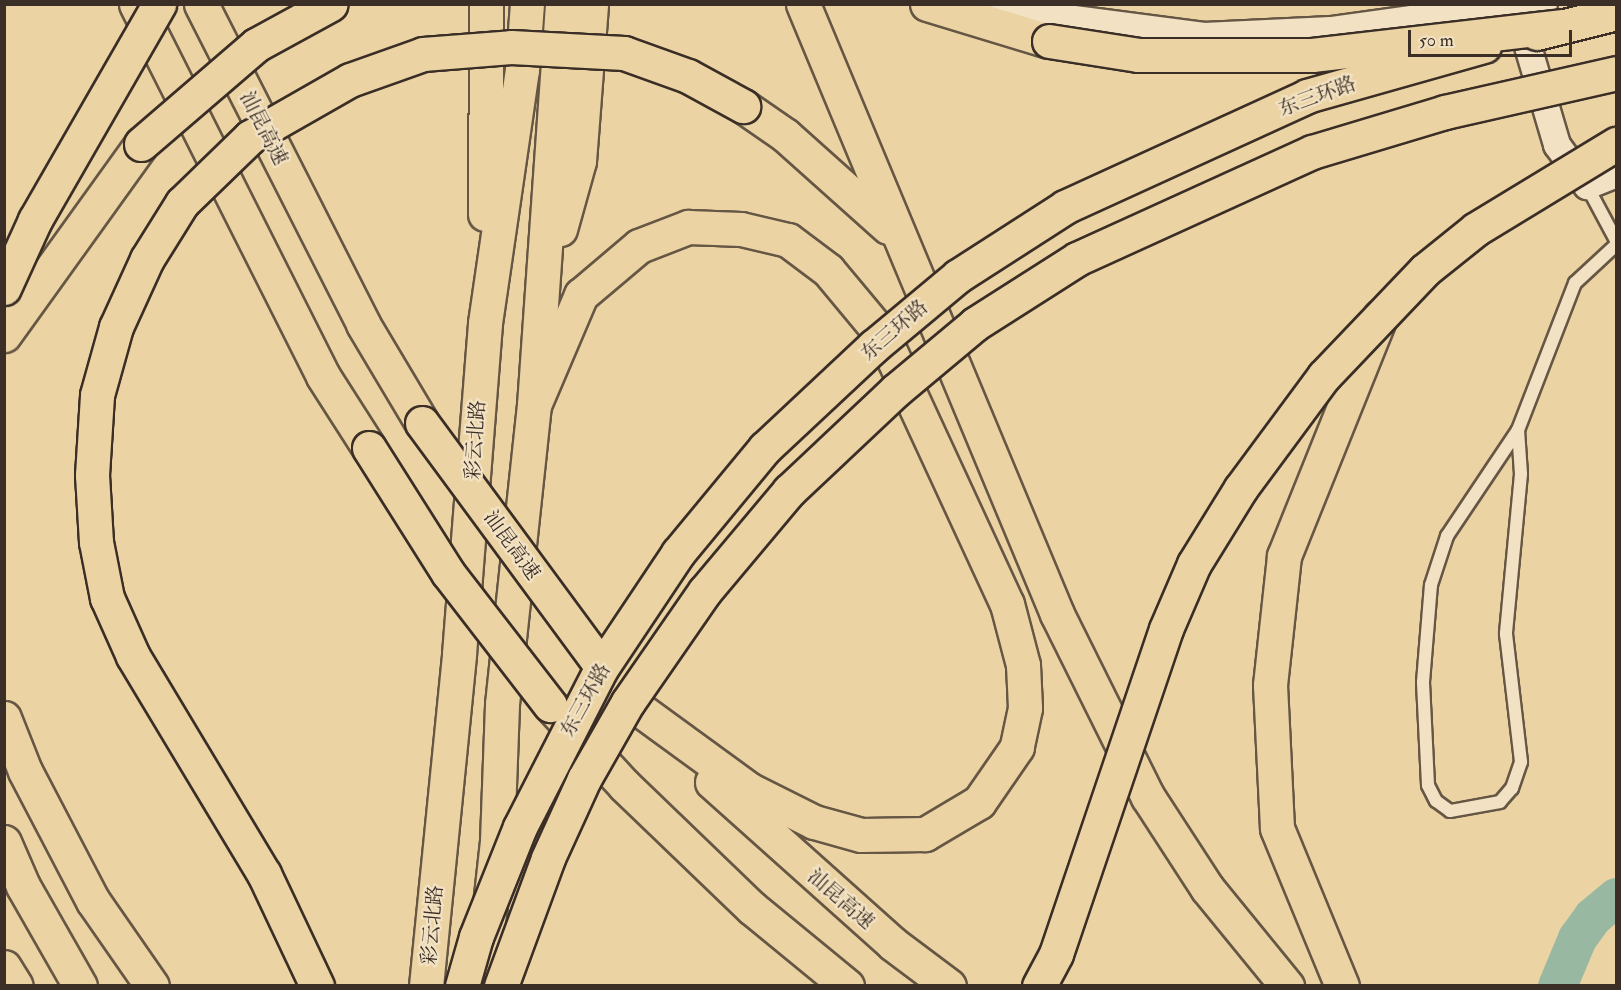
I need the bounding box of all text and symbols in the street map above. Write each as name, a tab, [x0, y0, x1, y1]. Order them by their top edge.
scale bar	[1411, 18, 1574, 56]
text: 50 m	[1419, 29, 1454, 52]
street label: 东三环路	[1275, 71, 1359, 121]
street label: 汕昆高速	[235, 87, 293, 169]
street label: 东三环路	[856, 295, 932, 365]
street label: 彩云北路	[460, 399, 490, 481]
street label: 汕昆高速	[479, 506, 545, 584]
street label: 东三环路	[555, 659, 615, 741]
street label: 汕昆高速	[803, 864, 879, 934]
street label: 彩云北路	[417, 884, 447, 966]

